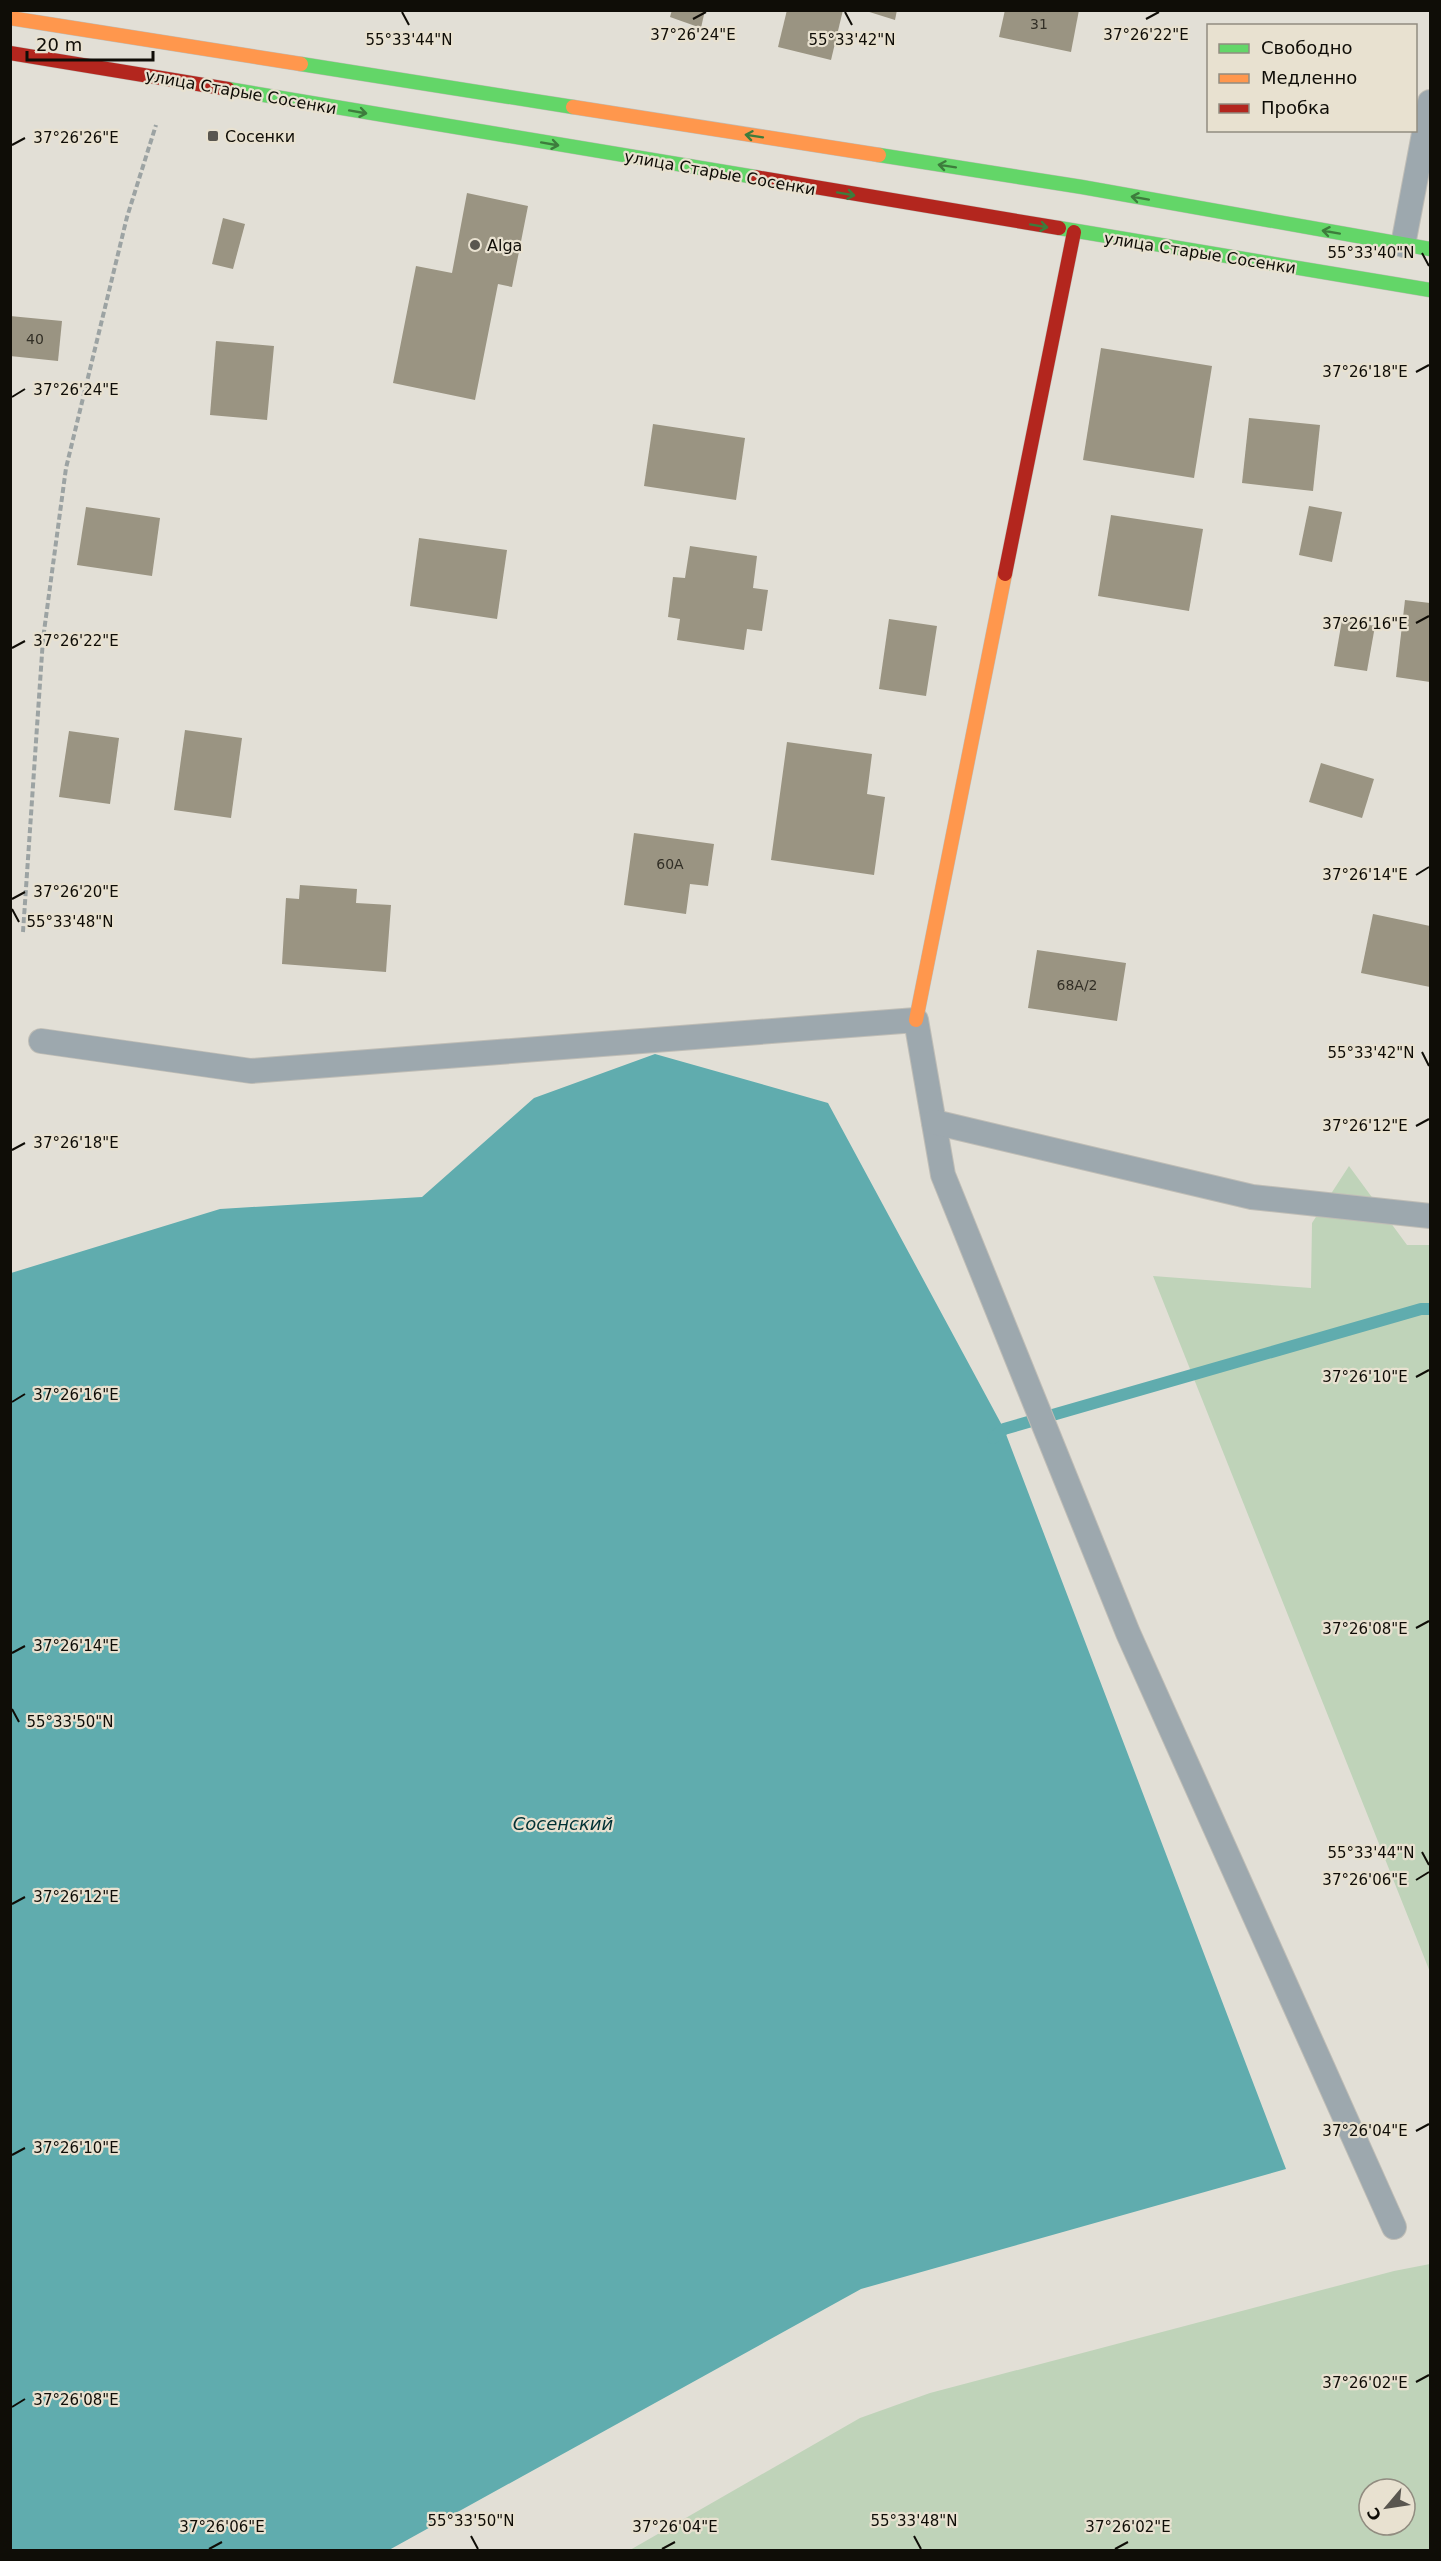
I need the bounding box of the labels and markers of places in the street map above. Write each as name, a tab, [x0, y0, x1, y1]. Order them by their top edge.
place label: Сосенки	[225, 127, 295, 146]
marker: Сосенки	[206, 129, 220, 143]
place label: Alga	[487, 236, 522, 255]
marker: Alga	[468, 238, 482, 252]

